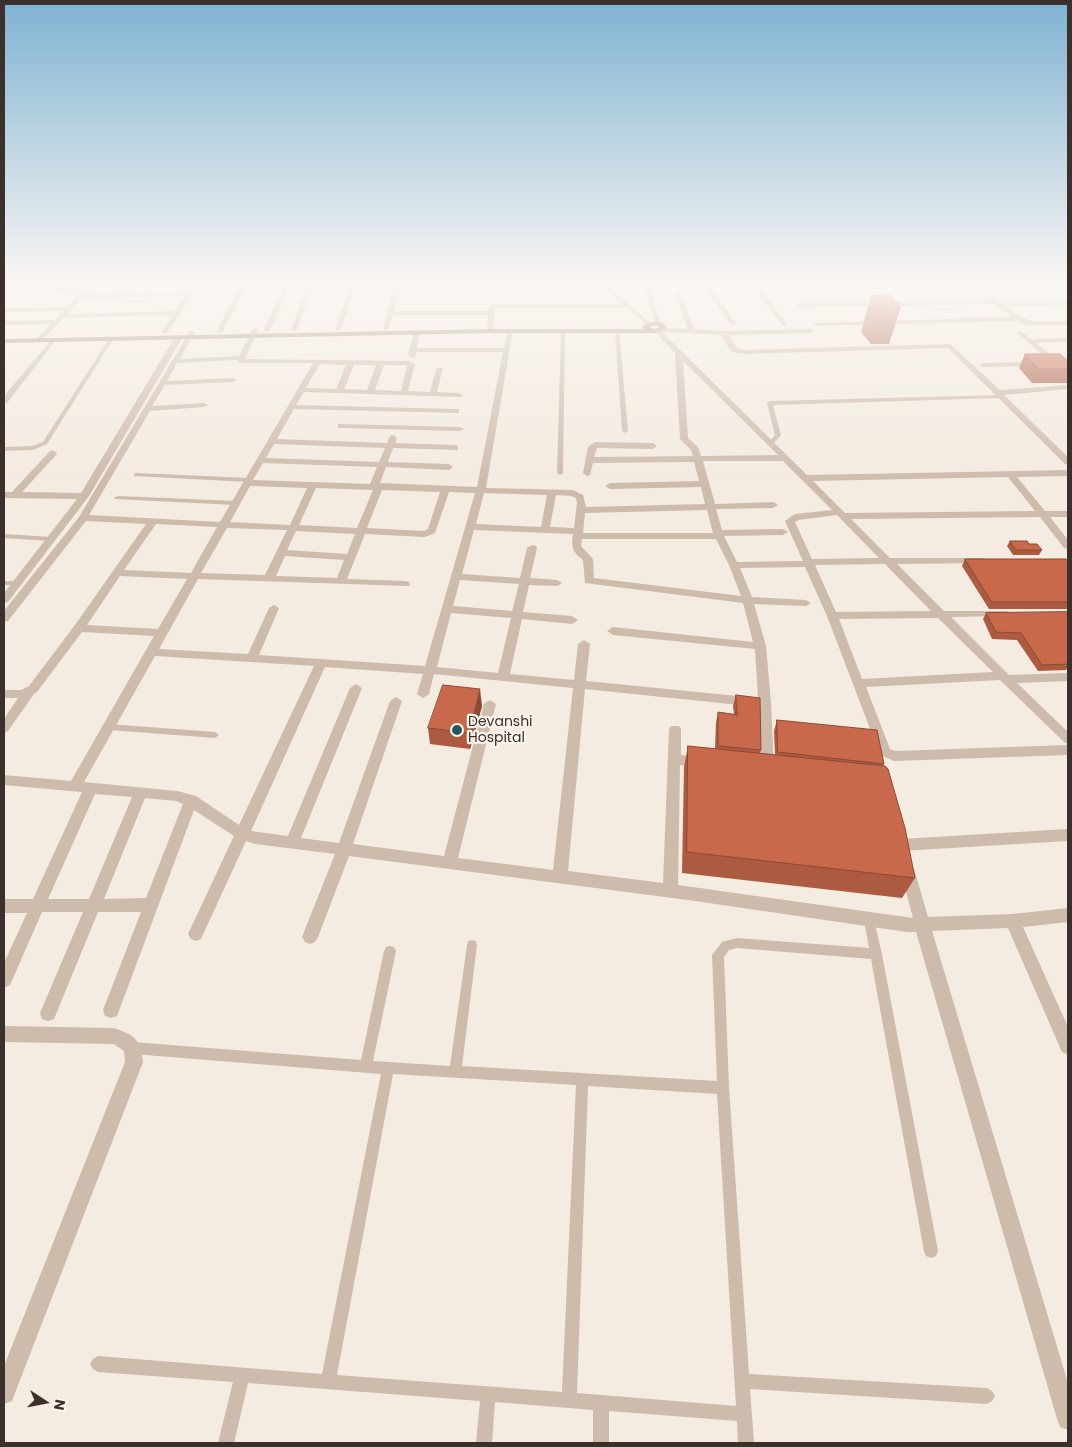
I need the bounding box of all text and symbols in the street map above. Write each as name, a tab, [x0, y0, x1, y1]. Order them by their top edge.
place label: Devanshi Hospital	[468, 714, 533, 746]
marker: Devanshi Hospital	[450, 723, 464, 737]
north arrow	[20, 1377, 70, 1427]
text: N	[49, 1398, 71, 1412]

